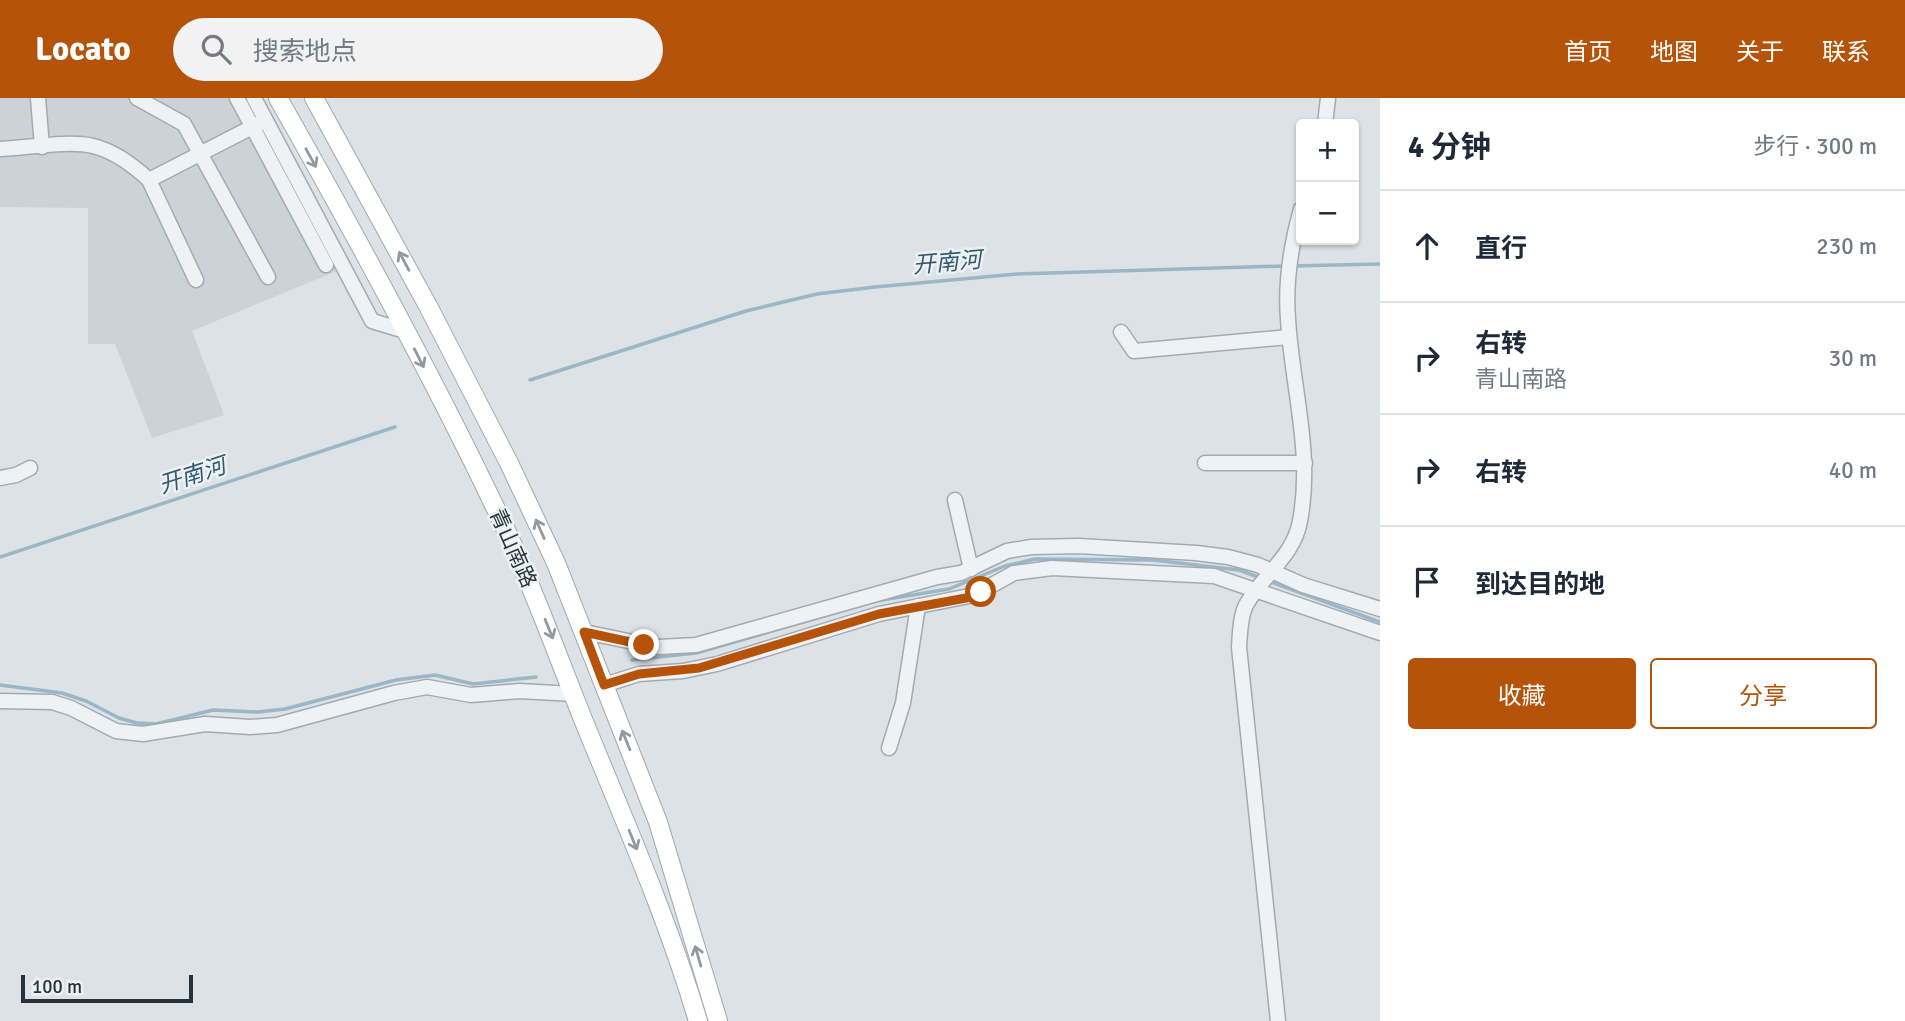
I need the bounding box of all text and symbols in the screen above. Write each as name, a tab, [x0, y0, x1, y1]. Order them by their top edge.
search box	[173, 18, 663, 81]
text: Locato	[35, 29, 131, 70]
icon: search	[197, 30, 235, 68]
text: 搜索地点	[253, 36, 357, 68]
text: 首页	[1564, 37, 1612, 67]
text: 地图	[1650, 37, 1698, 67]
text: 关于	[1736, 37, 1784, 67]
text: 联系	[1822, 37, 1870, 67]
map controls	[1296, 119, 1359, 245]
button: +	[1296, 119, 1359, 182]
text: 4 分钟	[1408, 129, 1491, 166]
text: 步行 · 300 m	[1753, 132, 1877, 161]
one-way arrow	[304, 147, 318, 167]
button: −	[1296, 182, 1359, 245]
icon: ahead	[1408, 227, 1446, 265]
text: 230 m	[1816, 232, 1877, 261]
text: 直行	[1475, 233, 1527, 265]
water label: 开南河	[911, 245, 987, 280]
one-way arrow	[396, 251, 410, 272]
text: 右转	[1475, 328, 1527, 360]
icon: right	[1408, 339, 1446, 377]
text: 30 m	[1829, 344, 1877, 373]
one-way arrow	[412, 347, 426, 368]
text: 青山南路	[1475, 365, 1567, 394]
water label: 开南河	[155, 450, 233, 500]
icon: right	[1408, 451, 1446, 489]
text: 40 m	[1829, 456, 1877, 485]
text: 右转	[1475, 457, 1527, 489]
street label: 青山南路	[484, 504, 542, 592]
one-way arrow	[533, 519, 546, 540]
icon: arrive	[1408, 563, 1446, 601]
text: 到达目的地	[1475, 569, 1605, 601]
route start	[965, 576, 996, 607]
one-way arrow	[543, 618, 556, 639]
route end	[628, 629, 659, 660]
button: 收藏	[1408, 658, 1636, 729]
button: 分享	[1650, 658, 1877, 729]
one-way arrow	[618, 730, 631, 751]
one-way arrow	[627, 829, 640, 851]
one-way arrow	[691, 945, 704, 967]
scale bar	[21, 972, 192, 1004]
text: 100 m	[32, 975, 82, 999]

